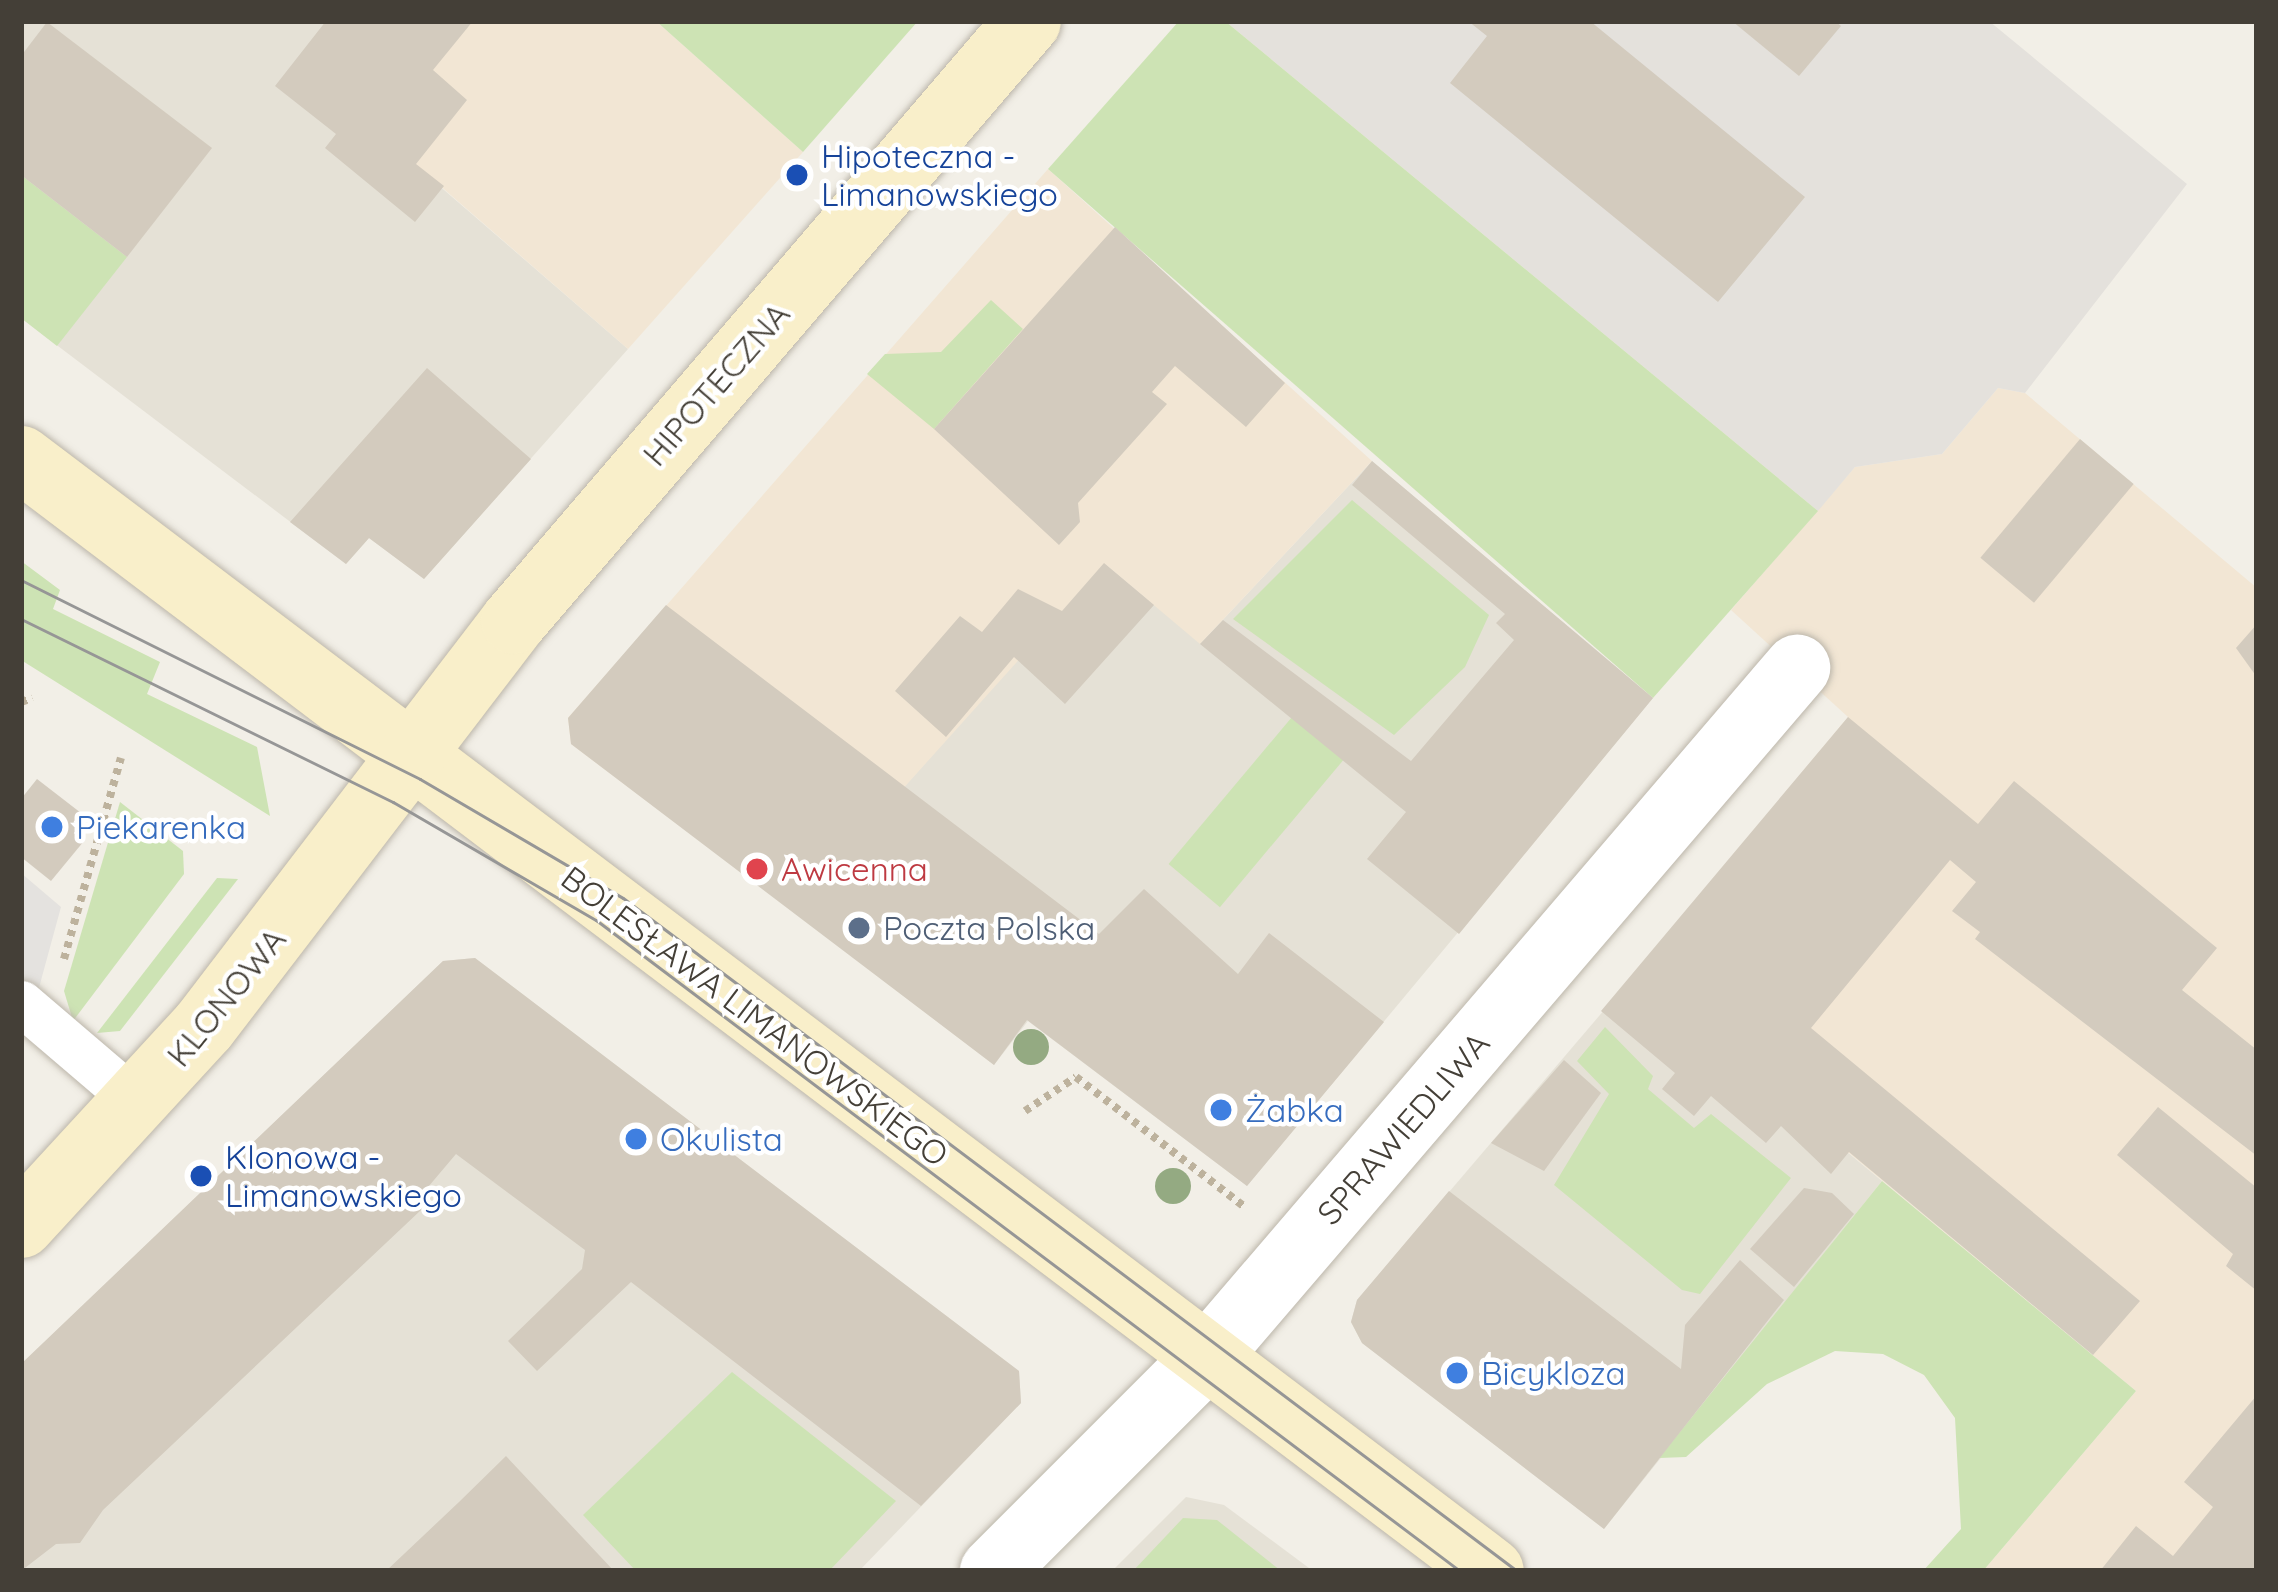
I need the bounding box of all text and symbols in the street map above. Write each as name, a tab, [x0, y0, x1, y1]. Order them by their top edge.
place label: Hipoteczna - Limanowskiego	[821, 136, 1058, 214]
marker: Hipoteczna - Limanowskiego	[784, 162, 810, 188]
street label: HIPOTECZNA	[634, 294, 798, 474]
place label: Piekarenka	[76, 807, 246, 847]
marker: Piekarenka	[39, 814, 65, 840]
place label: Awicenna	[781, 849, 928, 889]
marker: Awicenna	[744, 856, 770, 882]
street label: BOLESŁAWA LIMANOWSKIEGO	[554, 858, 956, 1174]
place label: Poczta Polska	[883, 908, 1095, 948]
marker: Poczta Polska	[846, 915, 872, 941]
street label: KLONOWA	[158, 920, 294, 1074]
street label: SPRAWIEDLIWA	[1309, 1024, 1497, 1232]
place label: Żabka	[1245, 1090, 1344, 1130]
marker: Żabka	[1208, 1097, 1234, 1123]
place label: Okulista	[660, 1119, 783, 1159]
marker: Okulista	[623, 1126, 649, 1152]
place label: Klonowa - Limanowskiego	[225, 1137, 462, 1215]
marker: Klonowa - Limanowskiego	[188, 1163, 214, 1189]
place label: Bicykloza	[1481, 1353, 1626, 1393]
marker: Bicykloza	[1444, 1360, 1470, 1386]

